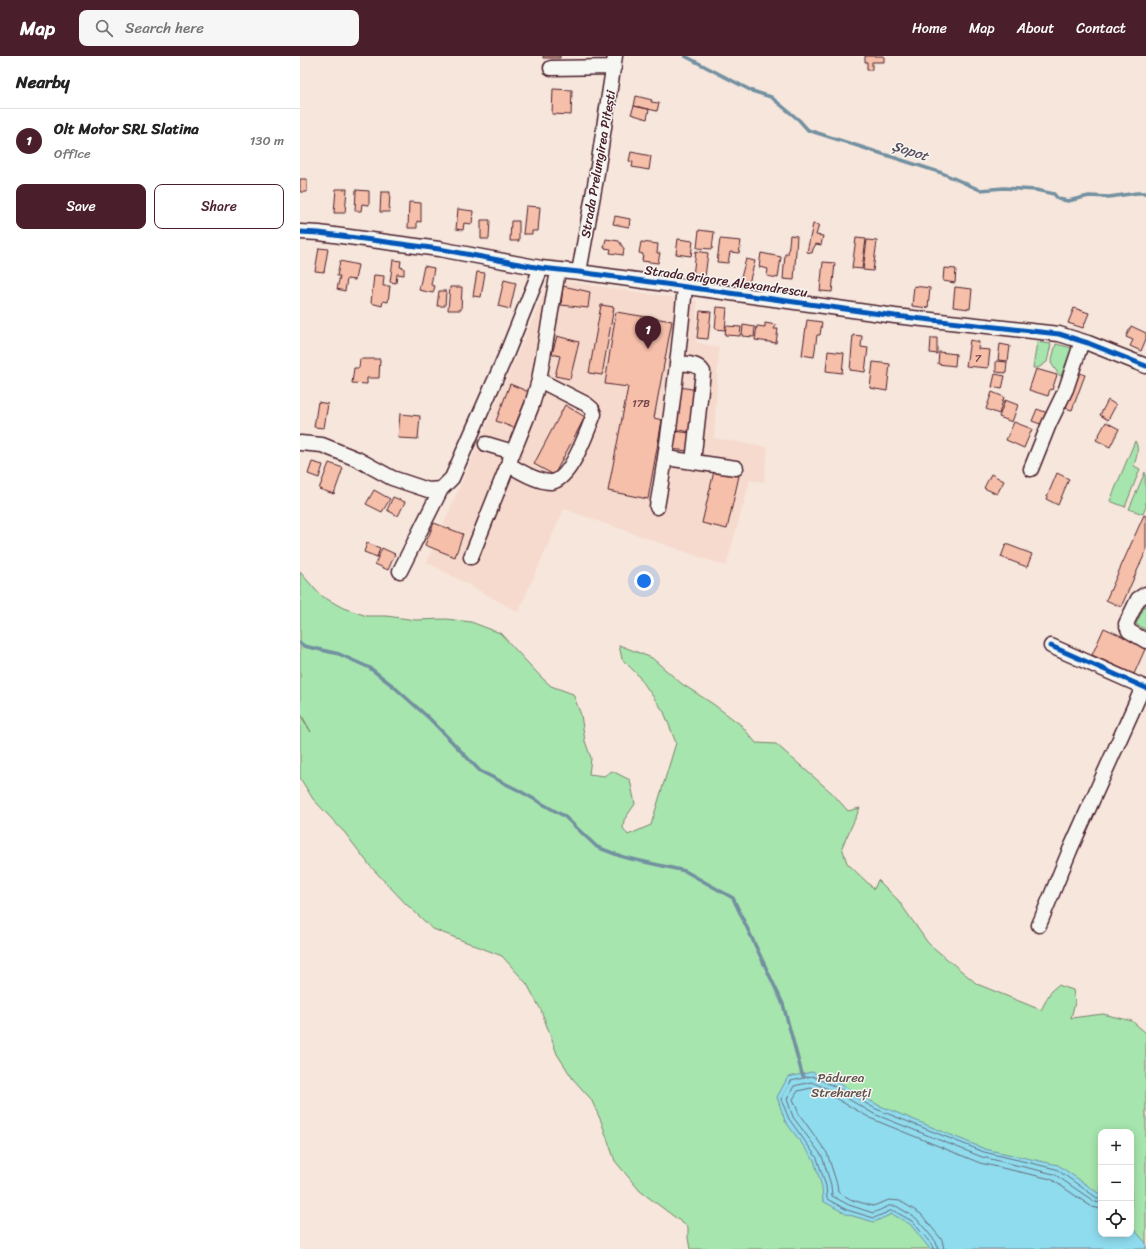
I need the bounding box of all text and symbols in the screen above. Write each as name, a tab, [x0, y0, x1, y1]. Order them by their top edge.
search box	[79, 10, 359, 46]
text: Map	[20, 12, 55, 45]
text: Search here	[125, 15, 204, 41]
text: Home	[912, 16, 947, 41]
text: Map	[969, 16, 995, 41]
text: About	[1017, 16, 1054, 41]
text: Contact	[1076, 16, 1126, 41]
icon: search	[93, 17, 115, 39]
text: Nearby	[16, 67, 70, 97]
street label: Strada Prelungirea Pitești	[574, 88, 622, 240]
text: Olt Motor SRL Slatina	[54, 116, 199, 142]
text: 1	[26, 129, 32, 152]
text: 130 m	[250, 129, 284, 152]
water label: Șopot	[889, 133, 933, 169]
text: Office	[54, 142, 91, 165]
button: Save	[16, 184, 146, 229]
button: Share	[154, 184, 284, 229]
street label: Strada Grigore Alexandrescu	[643, 258, 809, 304]
pin: 1	[635, 316, 661, 349]
house number: 7	[975, 349, 982, 368]
house number: 17B	[632, 394, 650, 413]
your location	[634, 571, 654, 591]
park label: Pădurea Strehareți	[811, 1066, 871, 1104]
map controls	[1098, 1129, 1134, 1237]
button: +	[1098, 1129, 1134, 1165]
button: −	[1098, 1165, 1134, 1201]
button: locate	[1098, 1201, 1134, 1237]

